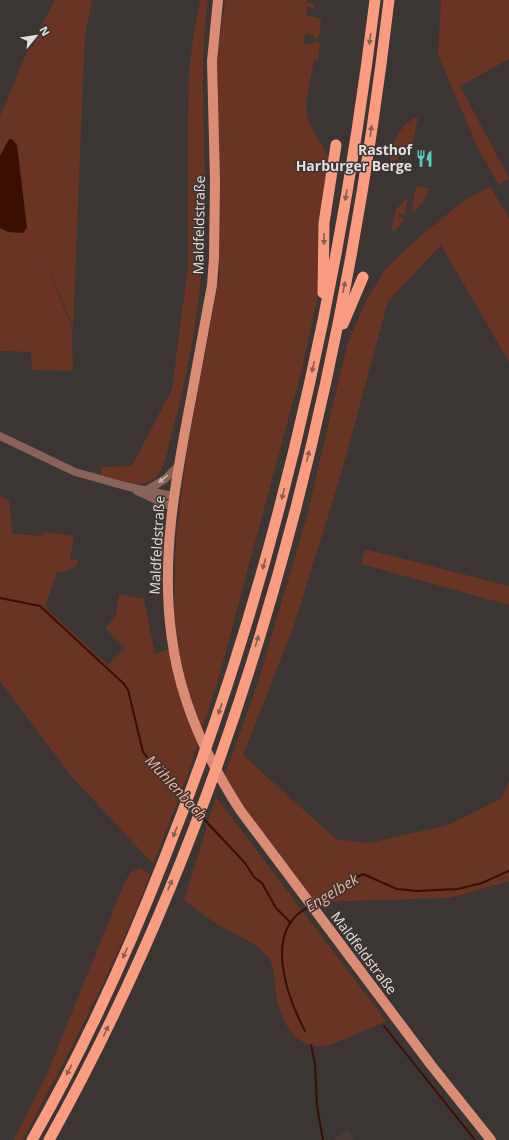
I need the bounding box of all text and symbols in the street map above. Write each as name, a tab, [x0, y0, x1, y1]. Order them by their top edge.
north arrow	[16, 16, 56, 56]
text: N	[36, 23, 54, 38]
one-way arrow	[367, 33, 373, 45]
one-way arrow	[368, 125, 374, 137]
place label: Rasthof Harburger Berge	[296, 140, 414, 175]
restaurant icon: Rasthof Harburger Berge	[415, 148, 435, 168]
street label: Maldfeldstraße	[188, 175, 209, 275]
one-way arrow	[343, 189, 349, 201]
one-way arrow	[321, 233, 327, 246]
one-way arrow	[342, 281, 348, 293]
one-way arrow	[310, 361, 316, 373]
one-way arrow	[306, 449, 312, 462]
one-way arrow	[158, 475, 169, 484]
one-way arrow	[280, 487, 286, 500]
street label: Maldfeldstraße	[144, 495, 169, 595]
one-way arrow	[261, 559, 267, 571]
one-way arrow	[254, 635, 260, 647]
one-way arrow	[217, 704, 223, 716]
water label: Mühlenbach	[141, 750, 212, 824]
one-way arrow	[172, 826, 178, 838]
water label: Engelbek	[301, 868, 362, 916]
one-way arrow	[168, 878, 174, 890]
street label: Maldfeldstraße	[327, 907, 402, 998]
one-way arrow	[122, 947, 128, 959]
one-way arrow	[103, 1025, 109, 1036]
one-way arrow	[66, 1065, 73, 1076]

